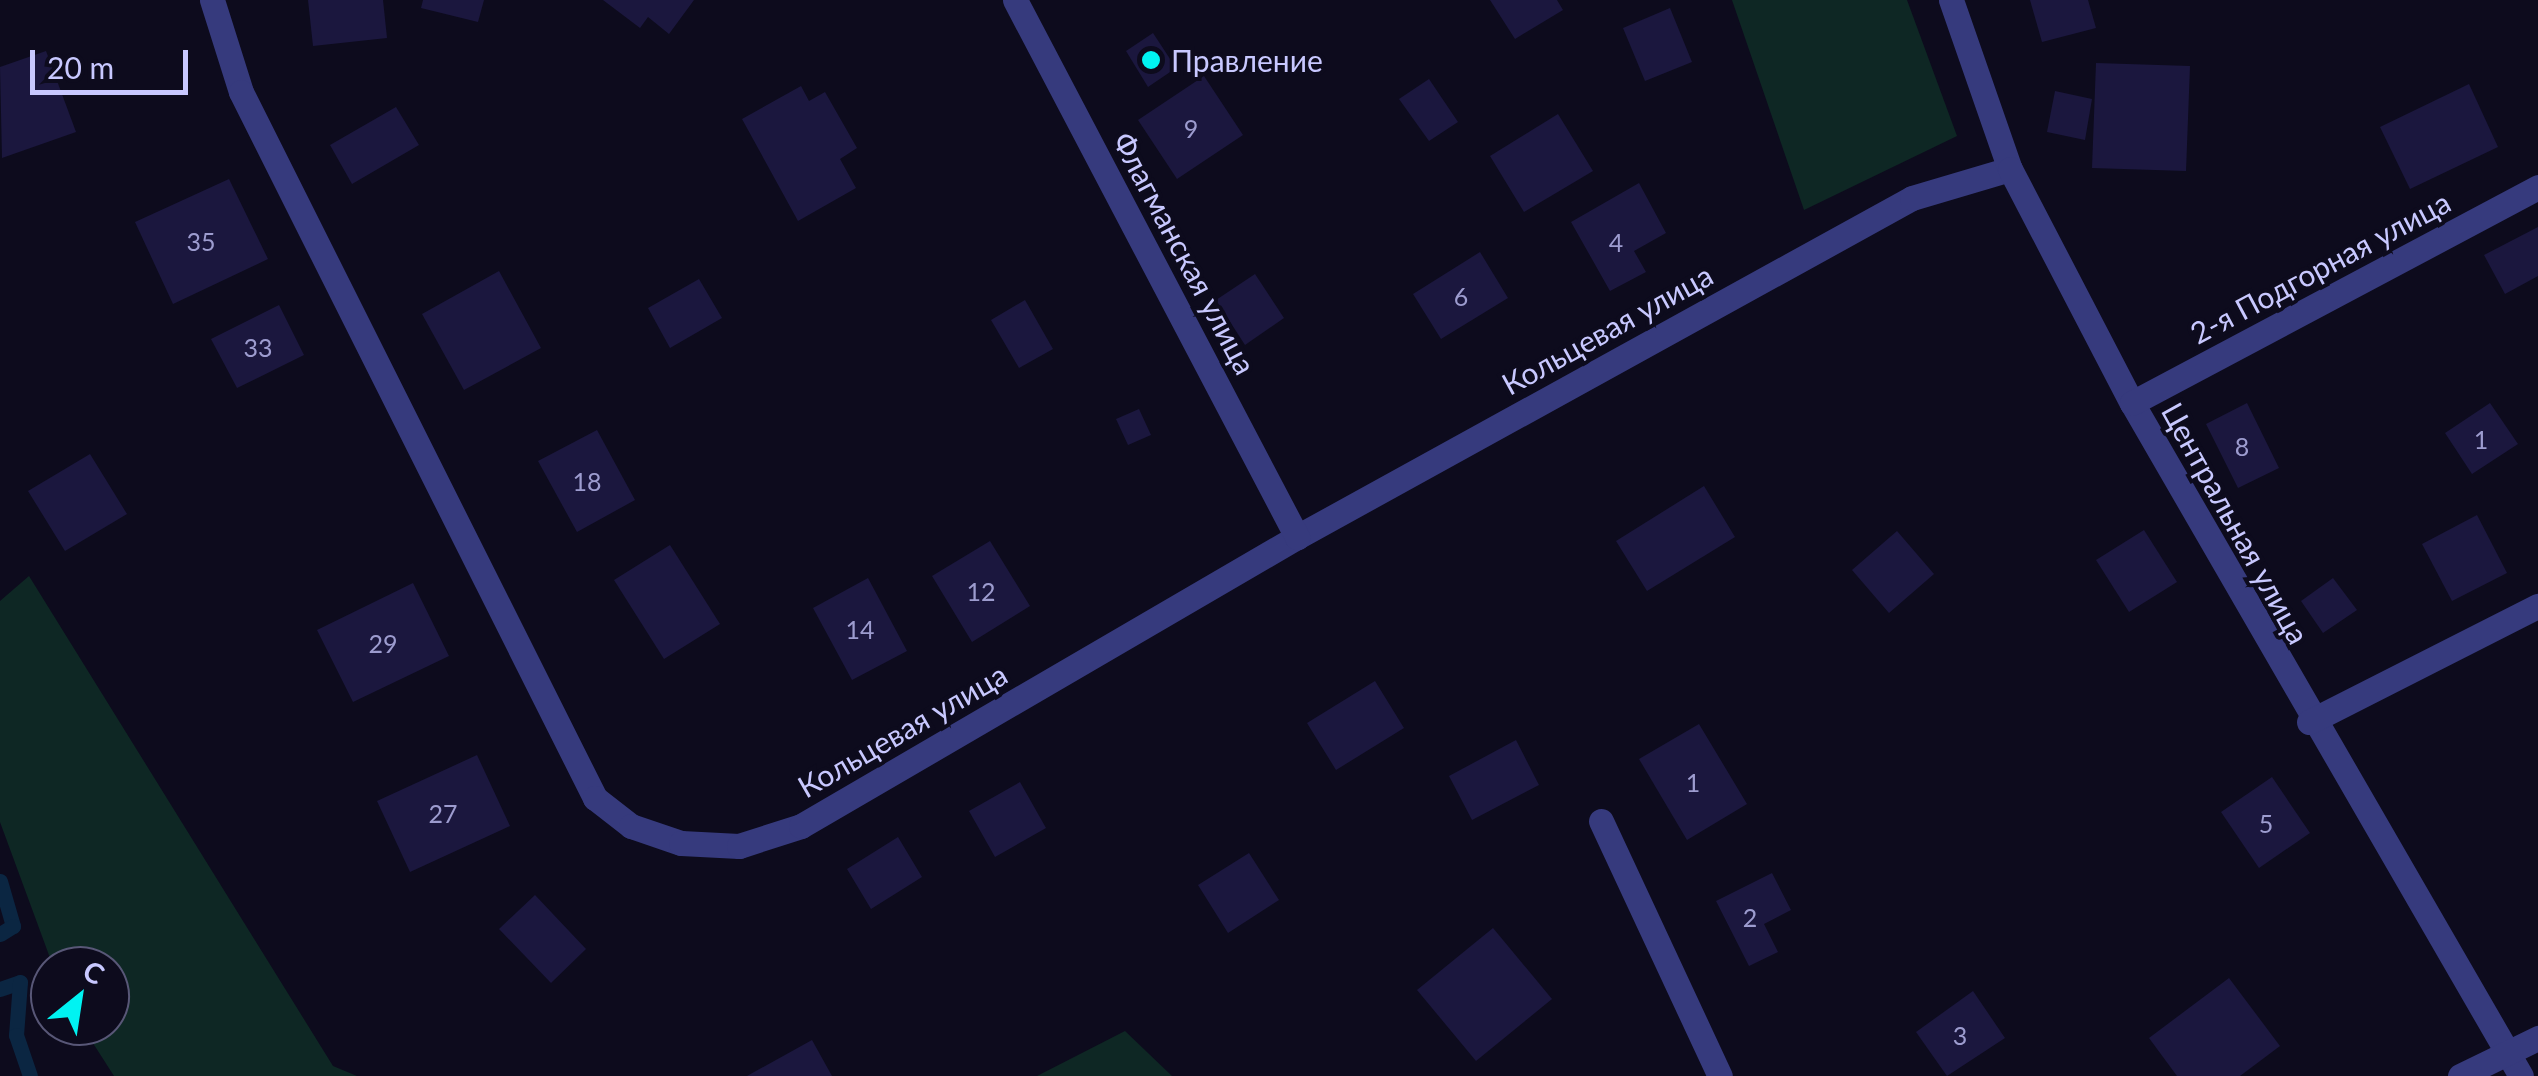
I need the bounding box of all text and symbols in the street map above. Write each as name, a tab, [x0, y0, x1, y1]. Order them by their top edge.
scale bar	[35, 30, 192, 92]
place label: Правление	[1171, 42, 1323, 78]
text: 20 m	[47, 49, 114, 85]
marker: Правление	[1140, 49, 1162, 71]
house number: 9	[1184, 113, 1198, 143]
street label: Флагманская улица	[1106, 126, 1264, 380]
street label: 2-я Подгорная улица	[2184, 183, 2456, 351]
house number: 35	[187, 226, 215, 256]
house number: 4	[1609, 227, 1623, 257]
street label: Кольцевая улица	[1495, 256, 1719, 402]
house number: 6	[1454, 281, 1468, 311]
house number: 33	[244, 332, 272, 362]
street label: Центральная улица	[2155, 396, 2317, 650]
house number: 1	[2474, 424, 2488, 454]
house number: 8	[2235, 431, 2249, 461]
house number: 18	[573, 466, 601, 496]
house number: 12	[967, 576, 995, 606]
house number: 14	[846, 614, 874, 644]
house number: 29	[369, 628, 397, 658]
street label: Кольцевая улица	[791, 656, 1013, 804]
house number: 1	[1686, 767, 1700, 797]
house number: 27	[429, 798, 457, 828]
house number: 5	[2259, 808, 2273, 838]
house number: 2	[1743, 902, 1757, 932]
north arrow	[30, 946, 130, 1046]
text: С	[77, 952, 111, 991]
house number: 3	[1953, 1020, 1967, 1050]

